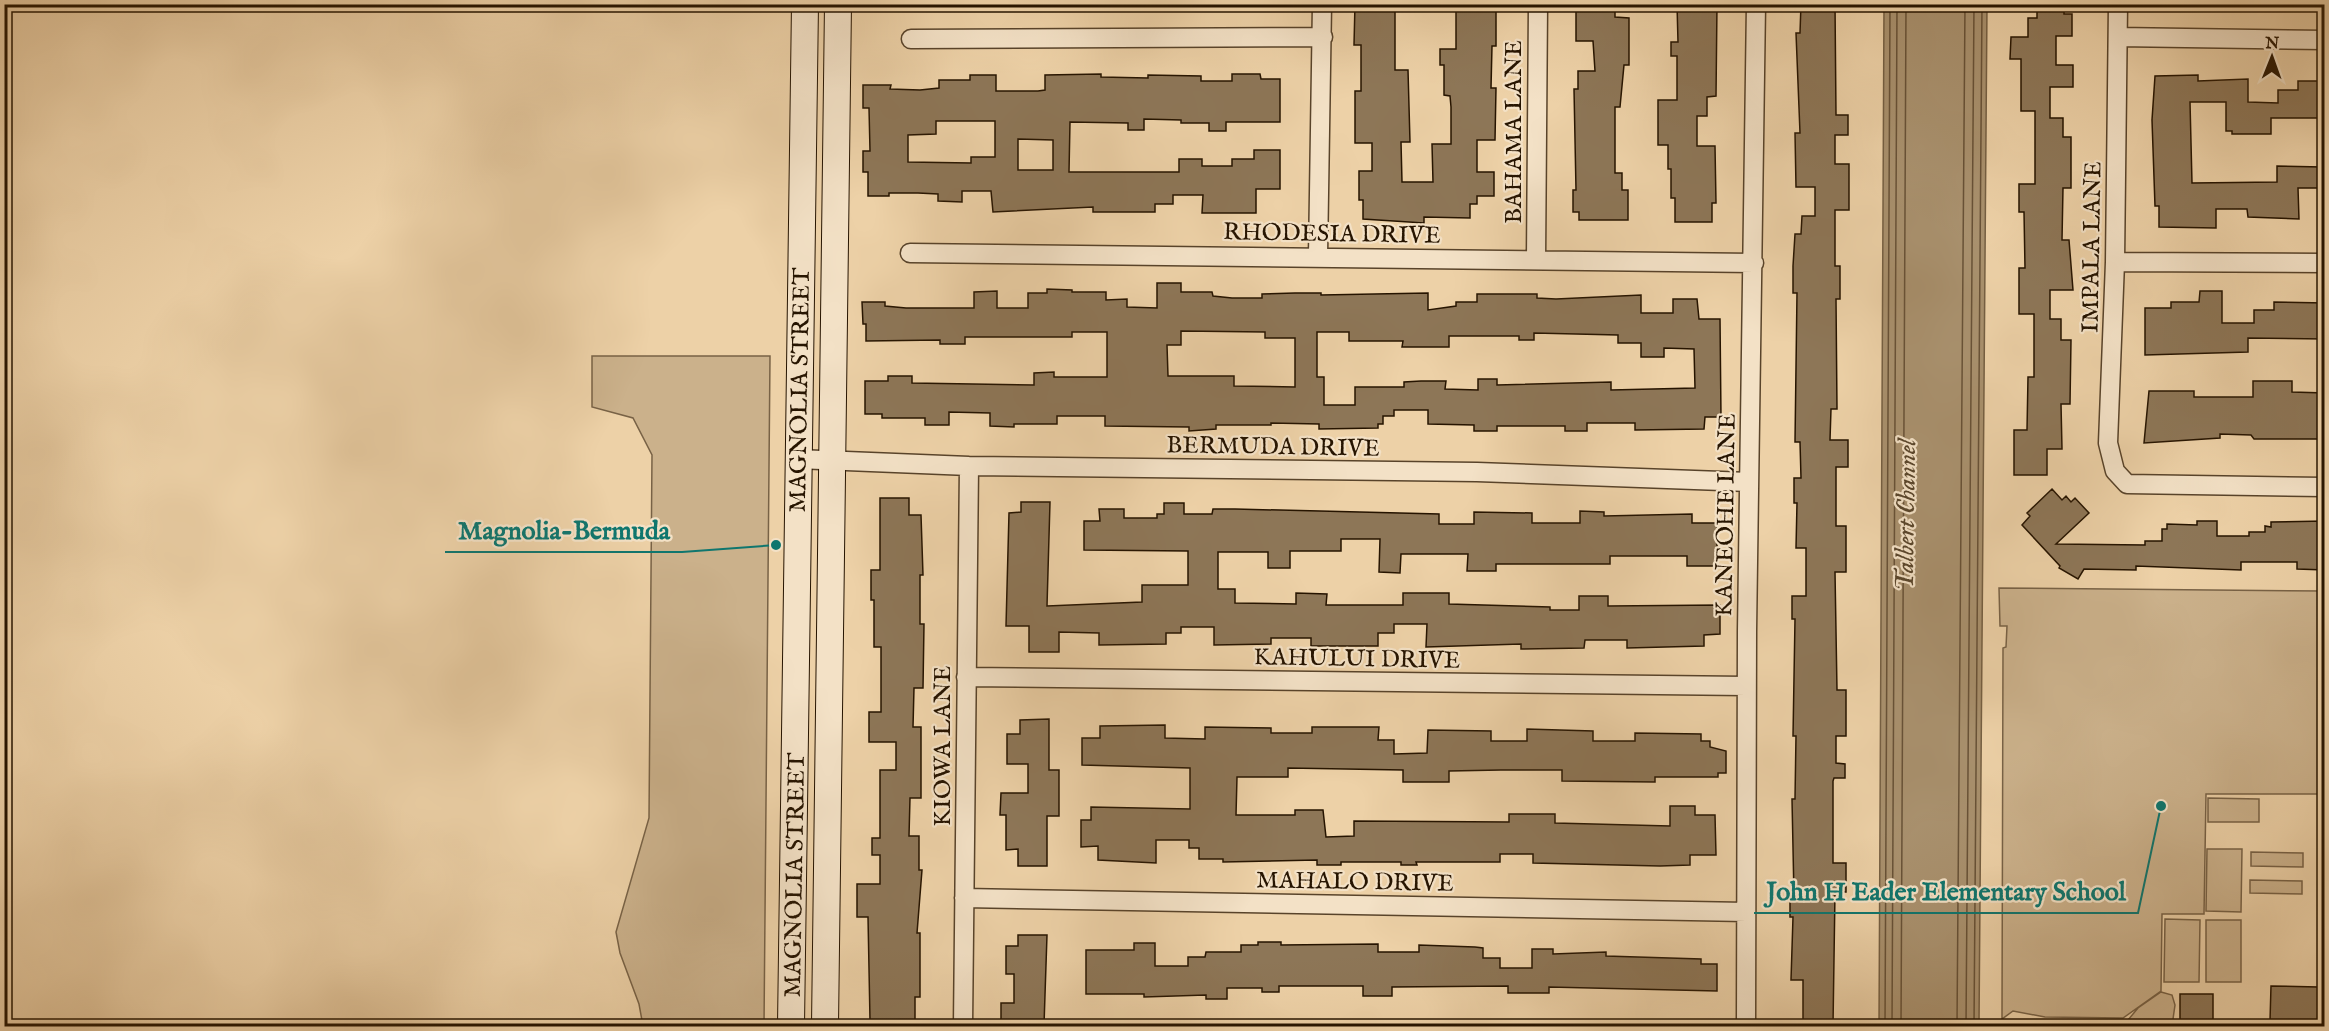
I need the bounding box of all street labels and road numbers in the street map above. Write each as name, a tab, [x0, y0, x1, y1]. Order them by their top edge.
street label: BAHAMA LANE	[1499, 40, 1530, 224]
street label: IMPALA LANE	[2076, 161, 2109, 333]
street label: RHODESIA DRIVE	[1223, 217, 1441, 252]
street label: MAGNOLIA STREET	[783, 267, 818, 513]
street label: KANEOHE LANE	[1709, 413, 1744, 617]
street label: BERMUDA DRIVE	[1166, 430, 1380, 465]
street label: KAHULUI DRIVE	[1253, 642, 1461, 677]
street label: KIOWA LANE	[928, 666, 959, 827]
street label: MAGNOLIA STREET	[778, 752, 813, 998]
street label: MAHALO DRIVE	[1256, 865, 1454, 900]

